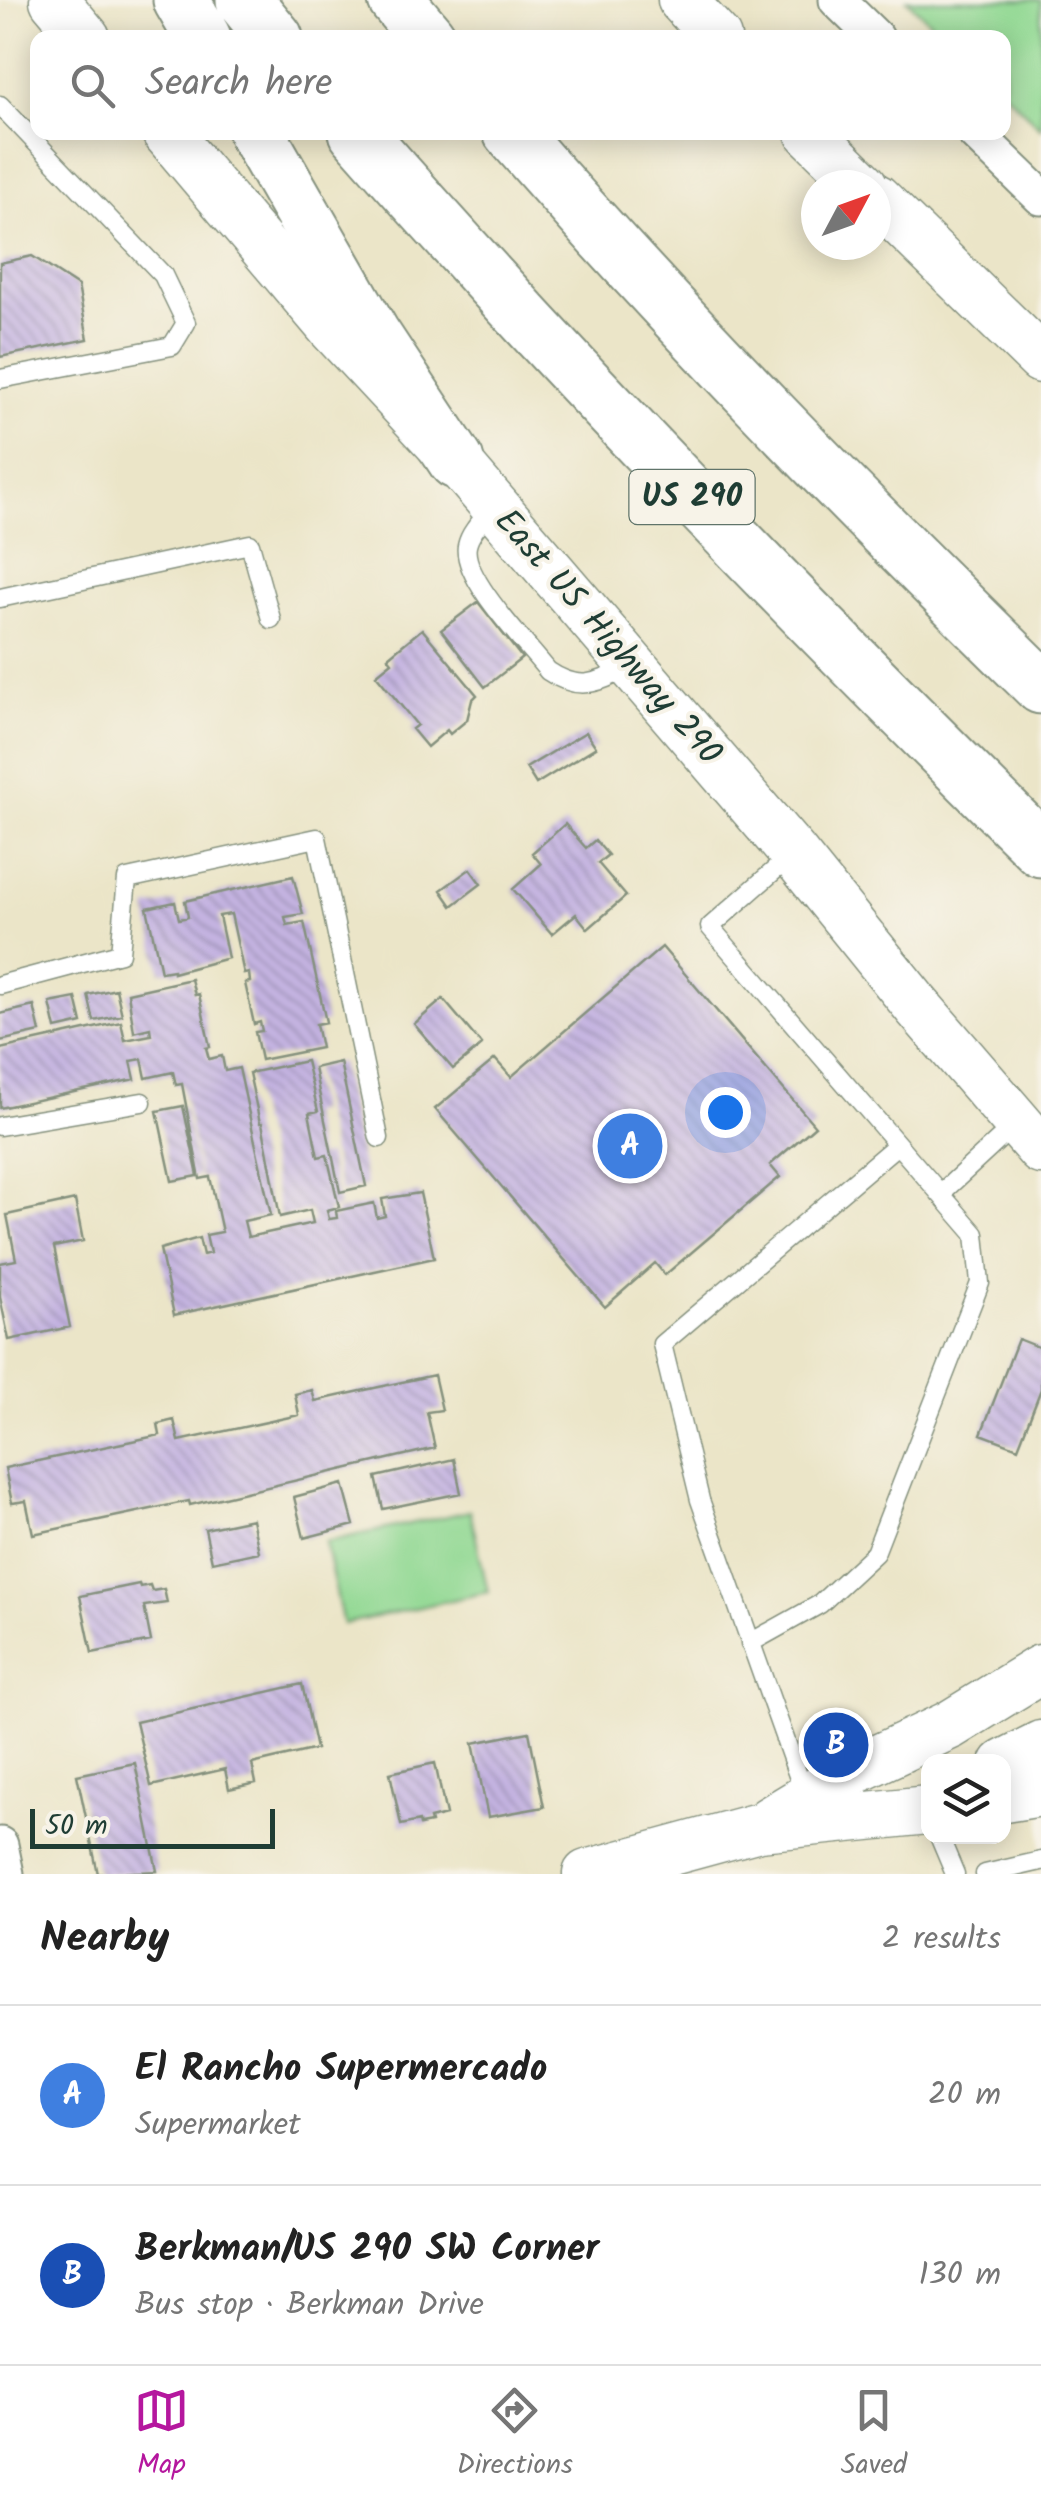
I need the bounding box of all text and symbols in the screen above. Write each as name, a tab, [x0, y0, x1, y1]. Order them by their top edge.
search box	[30, 30, 1011, 140]
text: Search here	[145, 55, 332, 115]
icon: search	[65, 58, 120, 113]
north arrow	[801, 170, 891, 260]
road number: US 290	[630, 470, 754, 524]
street label: East US Highway 290	[479, 497, 735, 779]
your location	[700, 1087, 751, 1138]
pin: A	[598, 1108, 662, 1184]
pin: B	[804, 1708, 868, 1782]
map controls	[921, 1754, 1011, 1844]
button: layers	[921, 1754, 1011, 1844]
scale bar	[30, 1804, 275, 1848]
text: 50 m	[45, 1804, 108, 1849]
text: Nearby	[40, 1906, 169, 1973]
text: 2 results	[882, 1914, 1001, 1965]
text: El Rancho Supermercado	[135, 2040, 547, 2100]
text: A	[62, 2070, 83, 2121]
text: 20 m	[928, 2070, 1001, 2121]
text: Supermarket	[135, 2100, 301, 2151]
text: Berkman/US 290 SW Corner	[135, 2220, 599, 2280]
text: B	[63, 2250, 82, 2301]
text: 130 m	[918, 2250, 1001, 2301]
text: Bus stop · Berkman Drive	[135, 2280, 484, 2331]
tab: Map	[134, 2383, 189, 2488]
tab: Directions	[457, 2383, 573, 2488]
tab: Saved	[841, 2383, 907, 2488]

